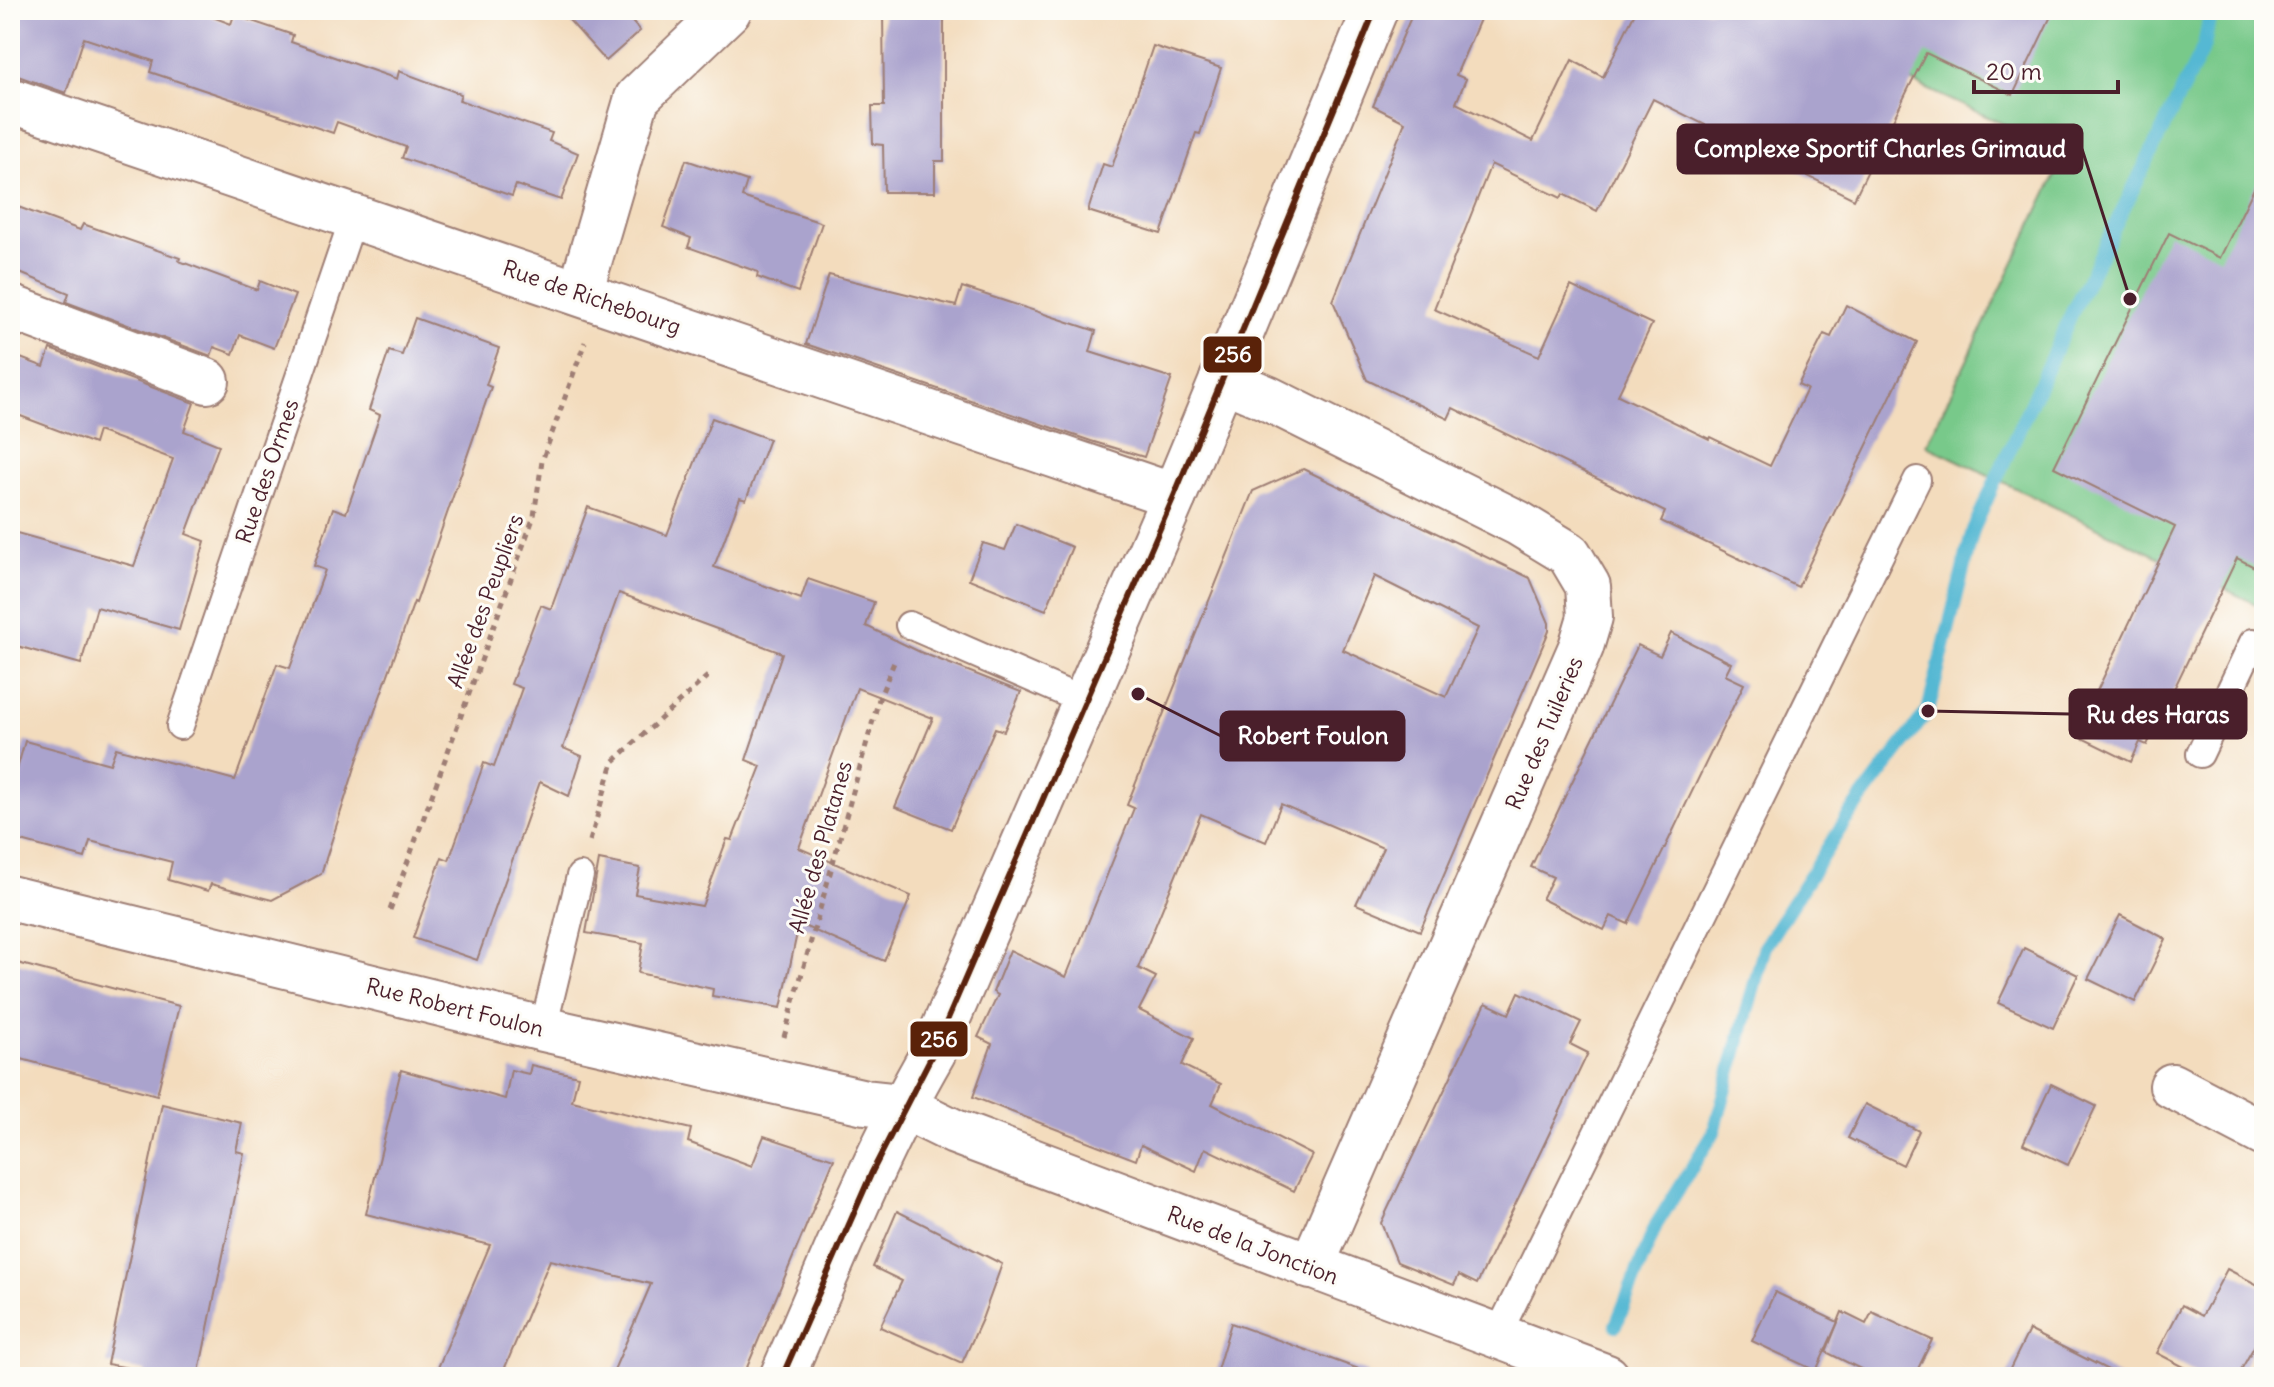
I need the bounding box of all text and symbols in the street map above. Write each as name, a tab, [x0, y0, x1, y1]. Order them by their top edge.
scale bar	[1974, 44, 2118, 94]
text: 20 m	[1986, 56, 2042, 86]
callout: Complexe Sportif Charles Grimaud	[1678, 125, 2082, 173]
text: Complexe Sportif Charles Grimaud	[1694, 133, 2066, 163]
street label: Rue de Richebourg	[499, 253, 685, 341]
line badge: 256	[1202, 335, 1263, 374]
text: 256	[1214, 340, 1252, 368]
street label: Rue des Ormes	[229, 395, 305, 547]
street label: Allée des Peupliers	[441, 510, 529, 692]
street label: Rue des Tuileries	[1499, 652, 1589, 814]
callout: Ru des Haras	[2070, 690, 2246, 738]
text: Ru des Haras	[2086, 699, 2230, 729]
callout: Robert Foulon	[1221, 712, 1404, 760]
text: Robert Foulon	[1237, 720, 1389, 750]
street label: Allée des Platanes	[782, 758, 858, 936]
street label: Rue Robert Foulon	[363, 971, 547, 1043]
line badge: 256	[909, 1020, 969, 1058]
text: 256	[920, 1025, 958, 1053]
street label: Rue de la Jonction	[1163, 1199, 1343, 1291]

